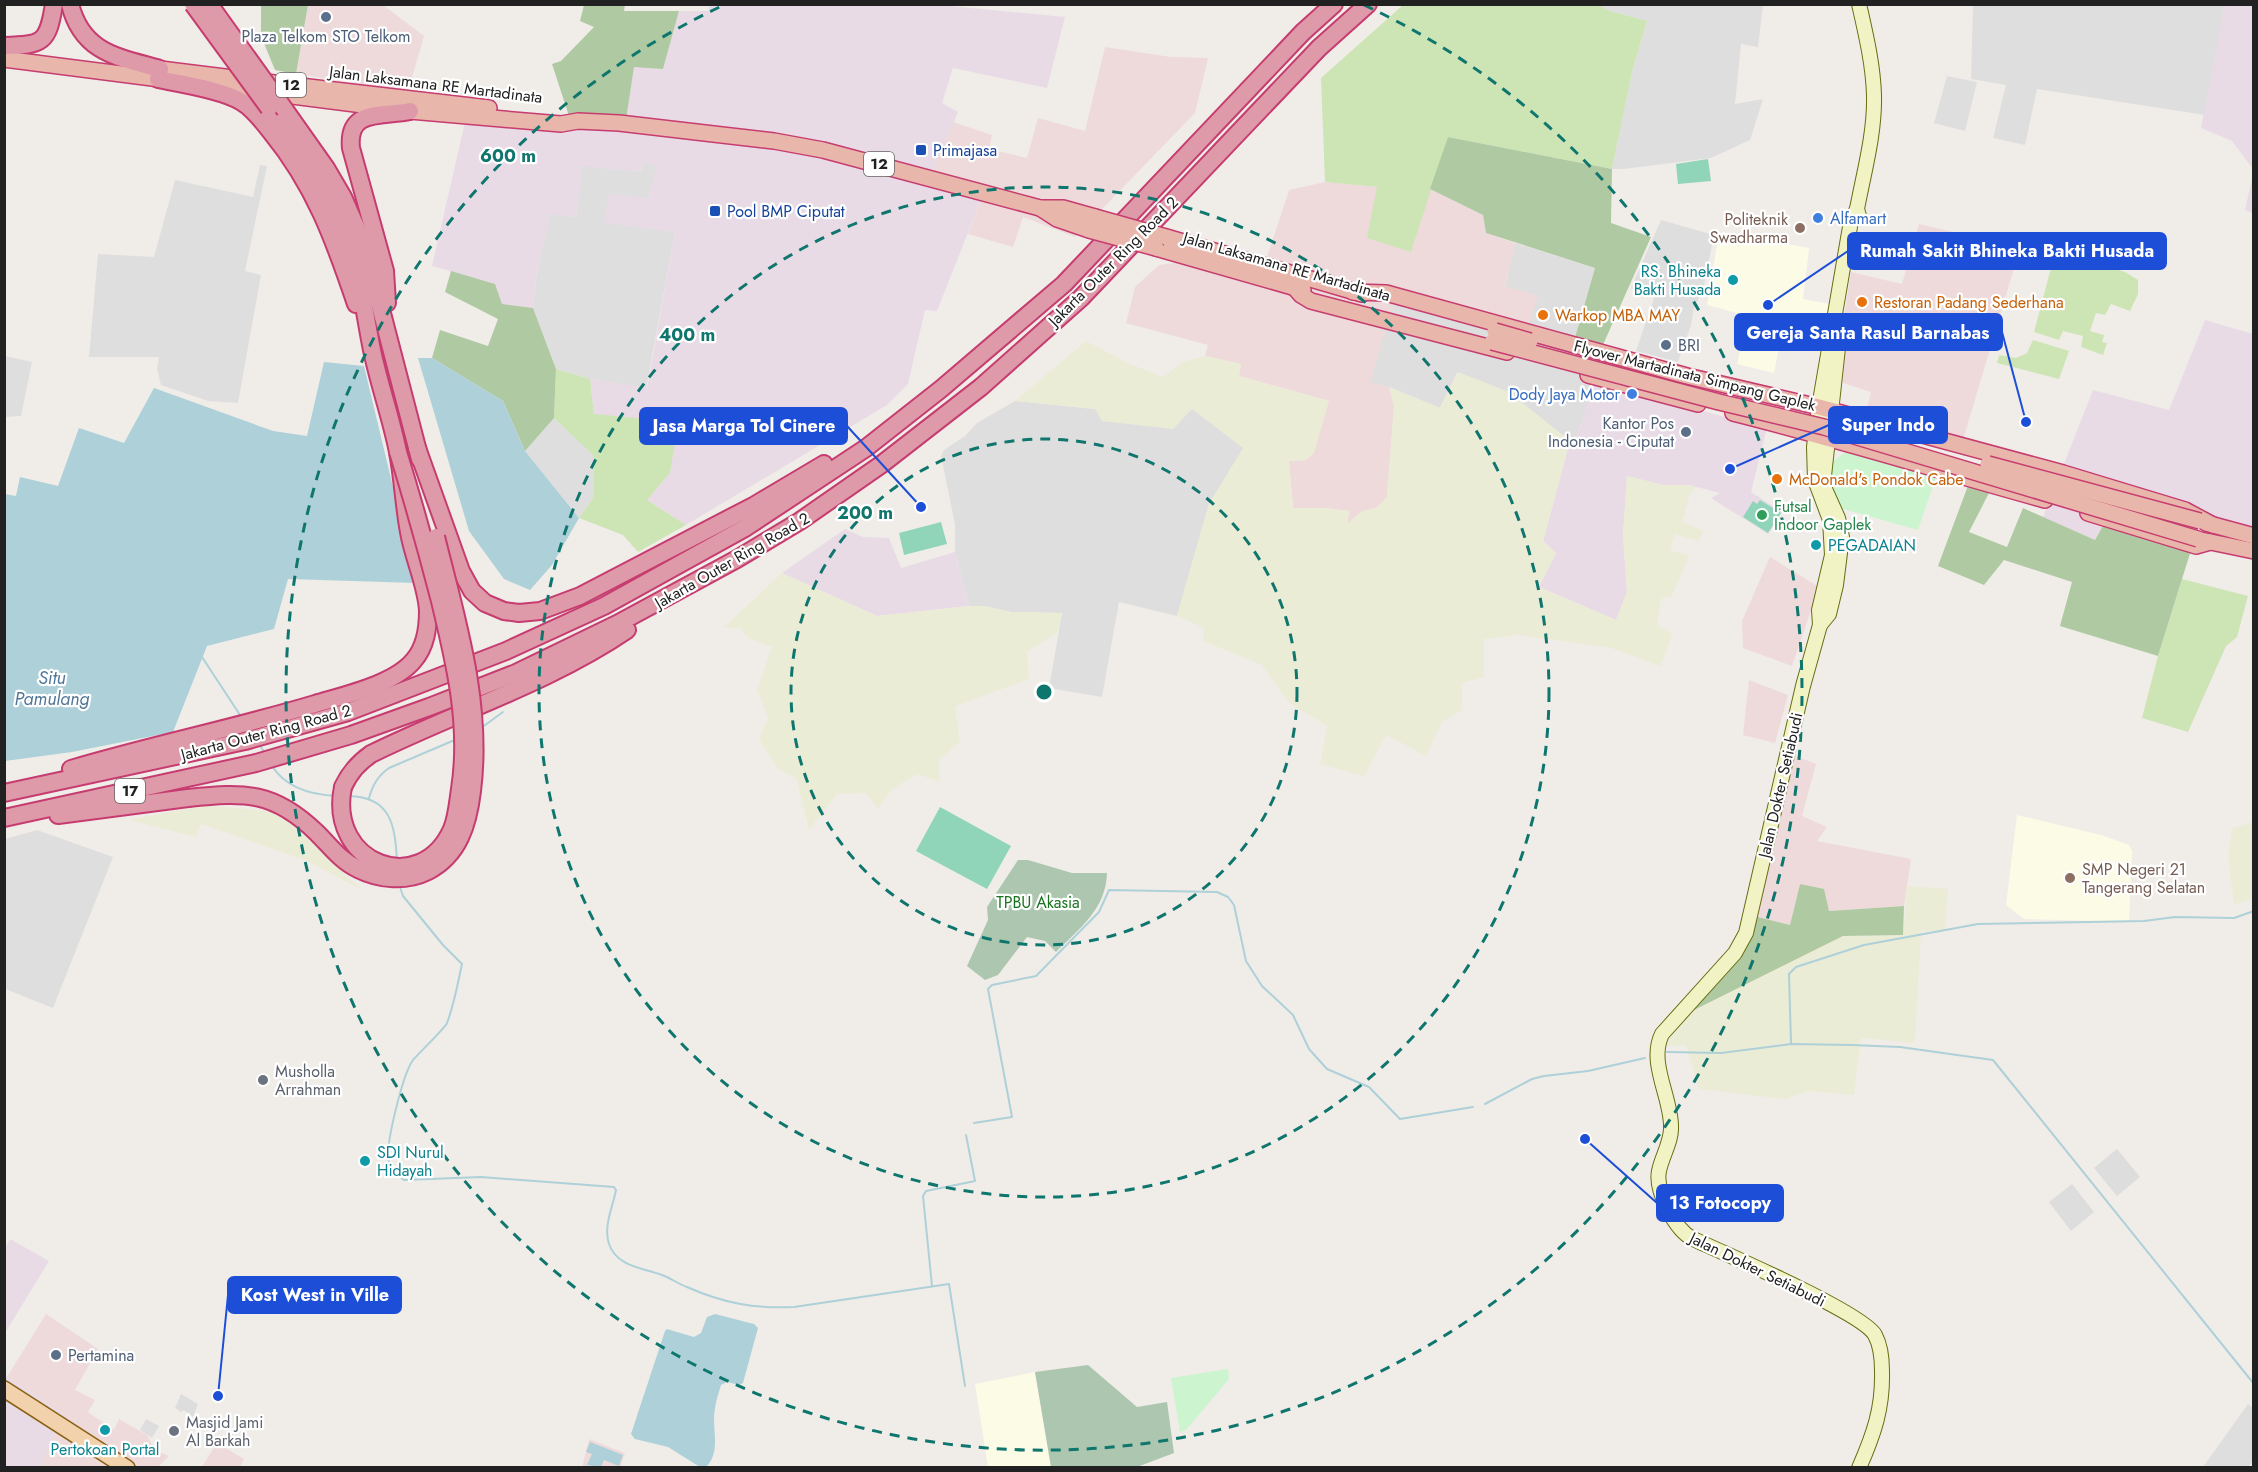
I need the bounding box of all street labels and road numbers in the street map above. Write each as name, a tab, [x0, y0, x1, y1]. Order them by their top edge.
street label: Jalan Laksamana RE Martadinata	[326, 60, 544, 109]
road number: 12	[276, 73, 306, 97]
road number: 12	[864, 152, 894, 176]
street label: Jakarta Outer Ring Road 2	[1042, 191, 1183, 333]
street label: Jalan Laksamana RE Martadinata	[1179, 225, 1393, 307]
street label: Flyover Martadinata Simpang Gaplek	[1572, 334, 1819, 417]
street label: Jakarta Outer Ring Road 2	[649, 507, 814, 615]
street label: Jakarta Outer Ring Road 2	[177, 699, 354, 767]
street label: Jalan Dokter Setiabudi	[1752, 710, 1808, 862]
road number: 17	[115, 779, 145, 803]
street label: Jalan Dokter Setiabudi	[1684, 1226, 1830, 1312]

